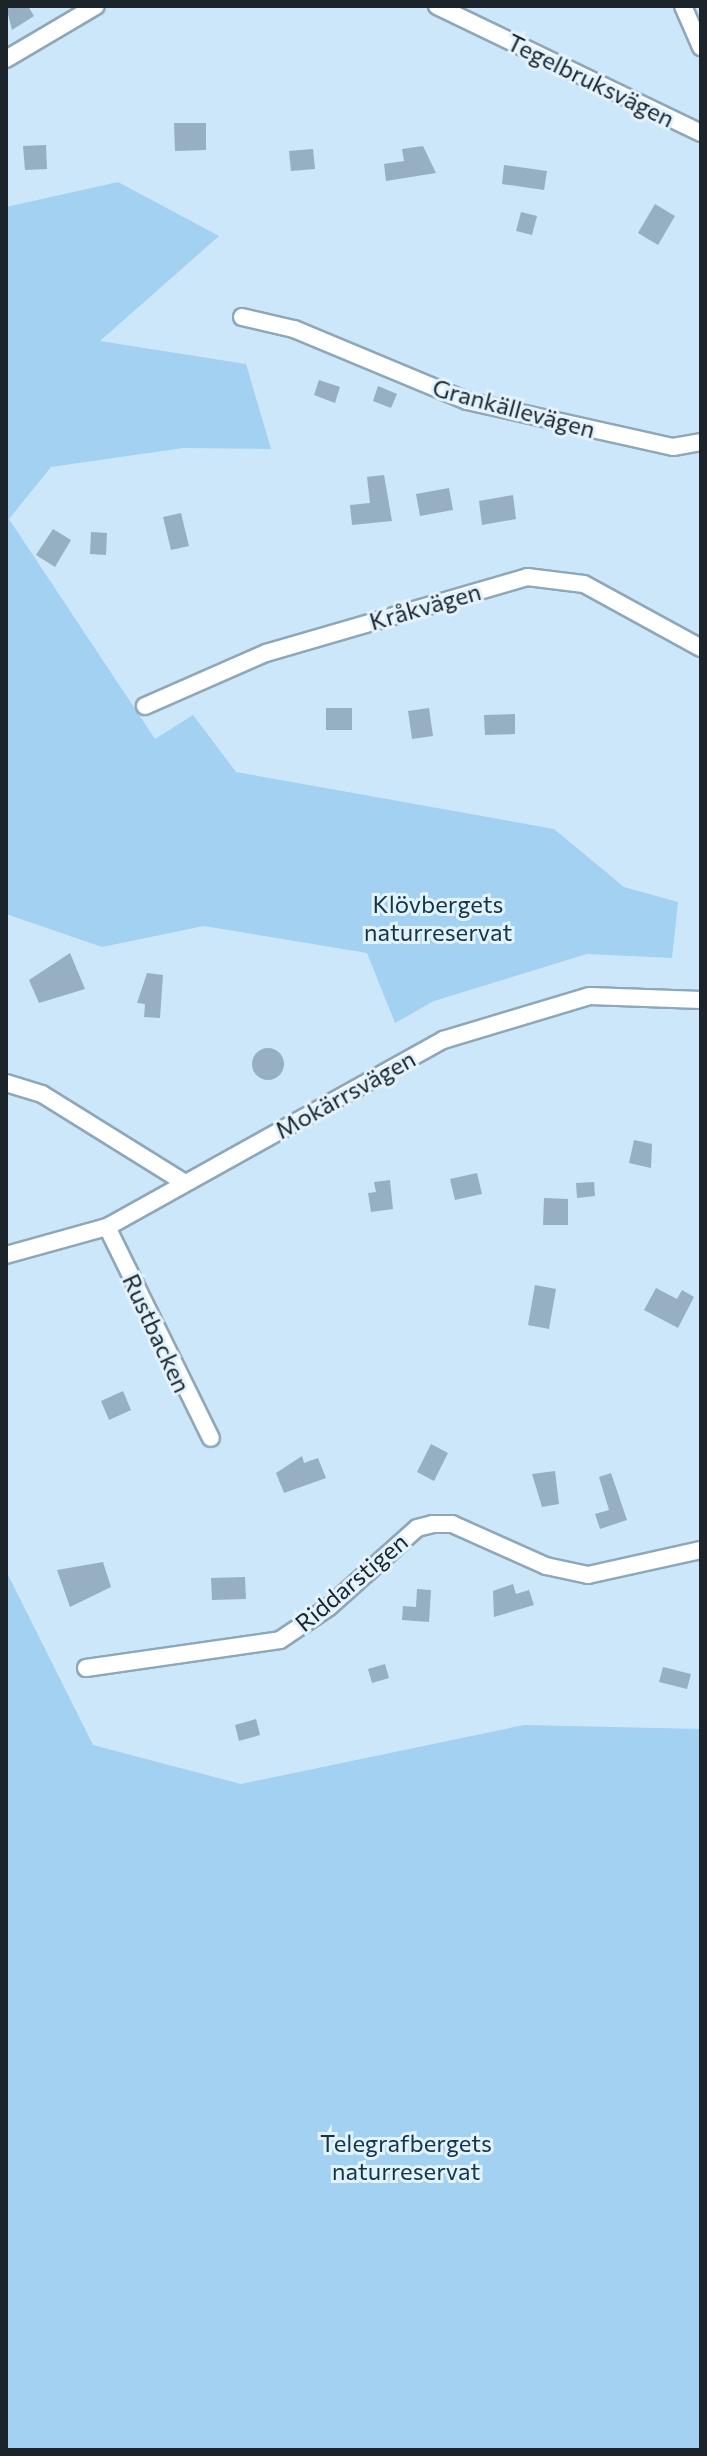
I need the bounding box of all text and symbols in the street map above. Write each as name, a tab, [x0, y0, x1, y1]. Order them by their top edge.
street label: Tegelbruksvägen	[503, 27, 679, 133]
street label: Grankällevägen	[430, 372, 598, 444]
street label: Kråkvägen	[366, 576, 484, 636]
park label: Klövbergets naturreservat	[364, 890, 512, 946]
street label: Mokärrsvägen	[270, 1044, 420, 1144]
street label: Rustbacken	[117, 1269, 197, 1397]
street label: Riddarstigen	[289, 1527, 413, 1637]
park label: Telegrafbergets naturreservat	[320, 2129, 492, 2185]

